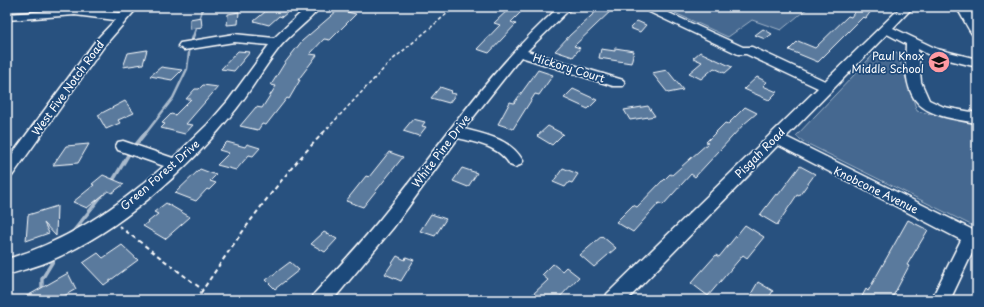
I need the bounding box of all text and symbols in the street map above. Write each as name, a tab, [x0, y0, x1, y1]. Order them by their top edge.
street label: West Five Notch Road	[27, 37, 108, 139]
place label: Paul Knox Middle School	[852, 47, 924, 77]
street label: Hickory Court	[531, 49, 608, 87]
school or university icon: Paul Knox Middle School	[926, 49, 952, 75]
street label: White Pine Drive	[407, 110, 474, 191]
street label: Pisgah Road	[731, 124, 789, 182]
street label: Green Forest Drive	[116, 135, 203, 214]
street label: Knobcone Avenue	[831, 162, 921, 217]

